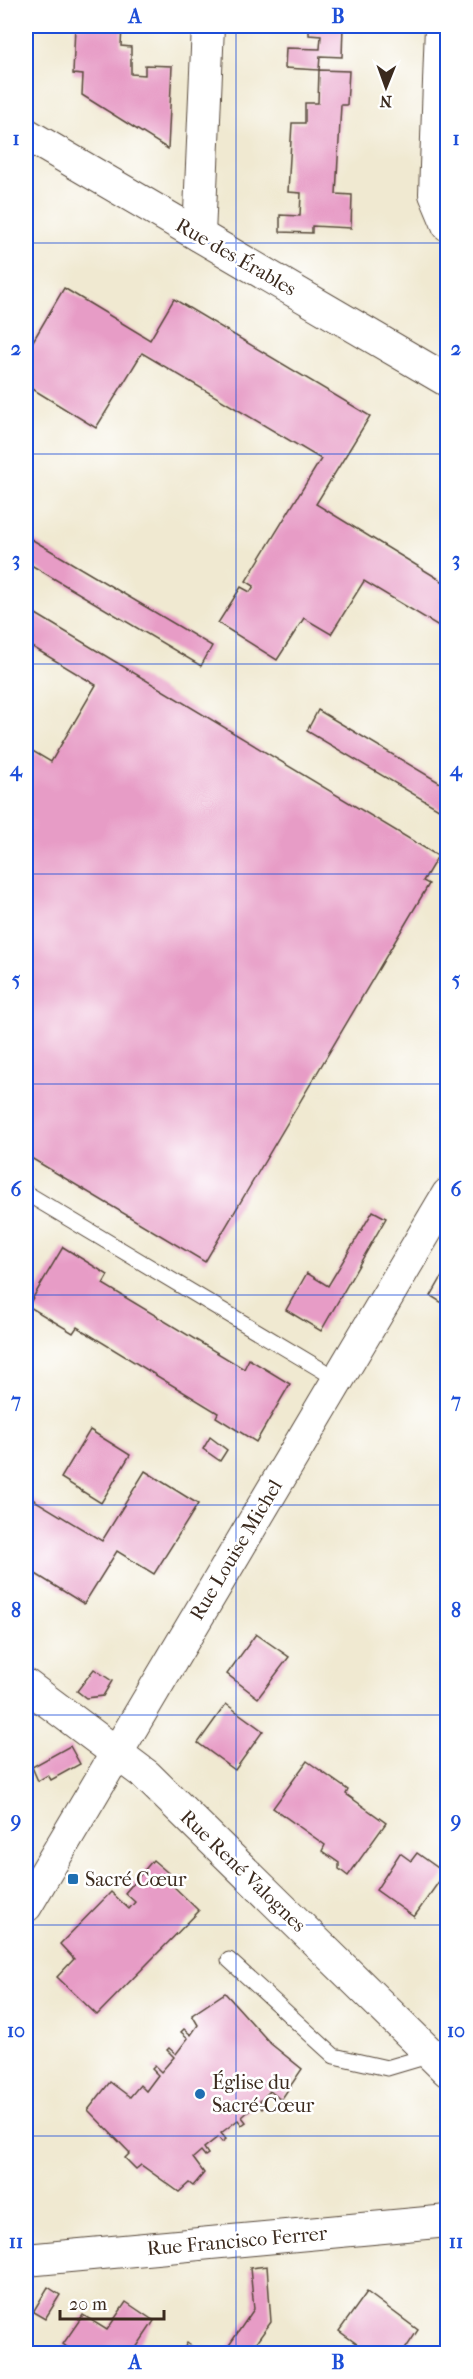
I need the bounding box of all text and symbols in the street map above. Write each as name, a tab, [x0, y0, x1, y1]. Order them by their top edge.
text: A	[127, 5, 143, 28]
text: B	[331, 5, 345, 28]
north arrow	[356, 57, 416, 117]
text: N	[379, 92, 392, 111]
text: 1	[12, 127, 20, 150]
text: 1	[452, 127, 460, 150]
street label: Rue des Érables	[172, 212, 301, 301]
text: 2	[11, 337, 21, 360]
text: 2	[451, 337, 461, 360]
text: 3	[12, 548, 20, 571]
text: 3	[452, 548, 460, 571]
text: 4	[9, 758, 23, 782]
text: 4	[449, 758, 463, 782]
text: 5	[12, 968, 21, 991]
text: 5	[452, 968, 461, 991]
text: 6	[11, 1178, 23, 1201]
text: 6	[451, 1178, 463, 1201]
text: 7	[10, 1389, 21, 1412]
text: 7	[450, 1389, 461, 1412]
street label: Rue Louise Michel	[185, 1475, 287, 1624]
text: 8	[11, 1599, 21, 1622]
text: 8	[451, 1599, 461, 1622]
street label: Rue René Valognes	[175, 1805, 311, 1937]
text: 9	[10, 1809, 21, 1832]
text: 9	[450, 1809, 461, 1832]
place label: Sacré Cœur	[85, 1868, 187, 1891]
marker: Sacré Cœur	[66, 1872, 80, 1886]
text: 10	[7, 2019, 25, 2042]
text: 10	[447, 2019, 465, 2042]
place label: Église du Sacré-Cœur	[212, 2070, 315, 2117]
marker: Église du Sacré-Cœur	[193, 2087, 207, 2101]
street label: Rue Francisco Ferrer	[146, 2222, 329, 2260]
text: 11	[9, 2230, 23, 2253]
text: 11	[449, 2230, 463, 2253]
scale bar	[60, 2283, 164, 2321]
text: 20 m	[69, 2294, 107, 2315]
text: A	[127, 2351, 143, 2374]
text: B	[331, 2351, 345, 2374]

